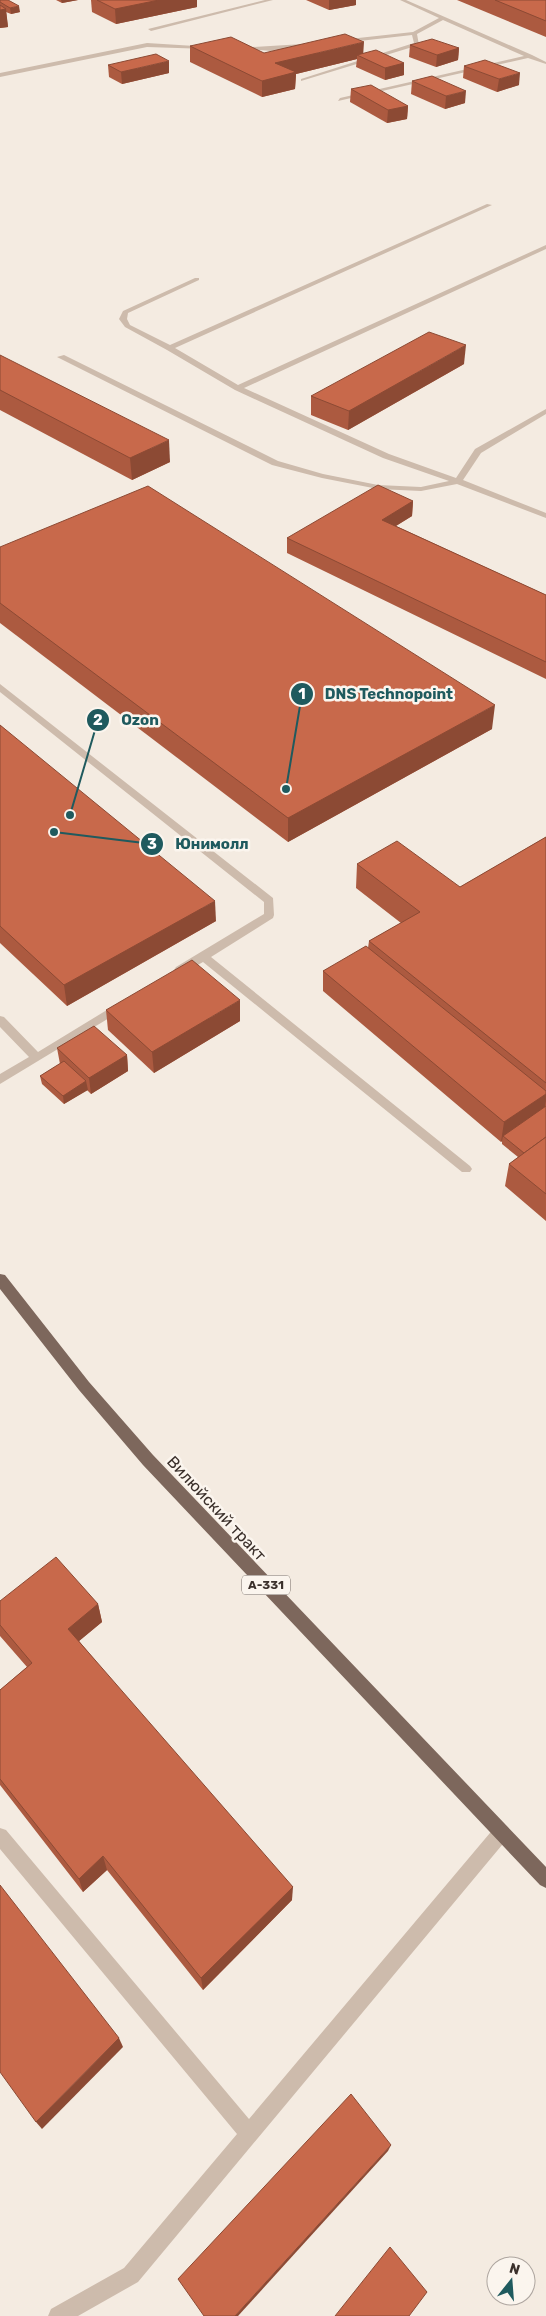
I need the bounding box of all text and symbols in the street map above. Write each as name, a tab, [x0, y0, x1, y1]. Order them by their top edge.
callout: DNS Technopoint	[289, 679, 463, 709]
text: 1	[298, 685, 306, 703]
text: DNS Technopoint	[325, 685, 453, 703]
callout: Ozon	[86, 705, 168, 735]
text: 2	[93, 711, 103, 729]
text: Ozon	[121, 711, 159, 729]
callout: Юнимолл	[140, 829, 258, 859]
text: 3	[147, 835, 157, 853]
text: Юнимолл	[175, 835, 249, 853]
street label: Вилюйский тракт	[163, 1452, 270, 1565]
road number: А-331	[242, 1576, 290, 1594]
north arrow	[486, 2256, 536, 2306]
text: N	[507, 2259, 522, 2279]

